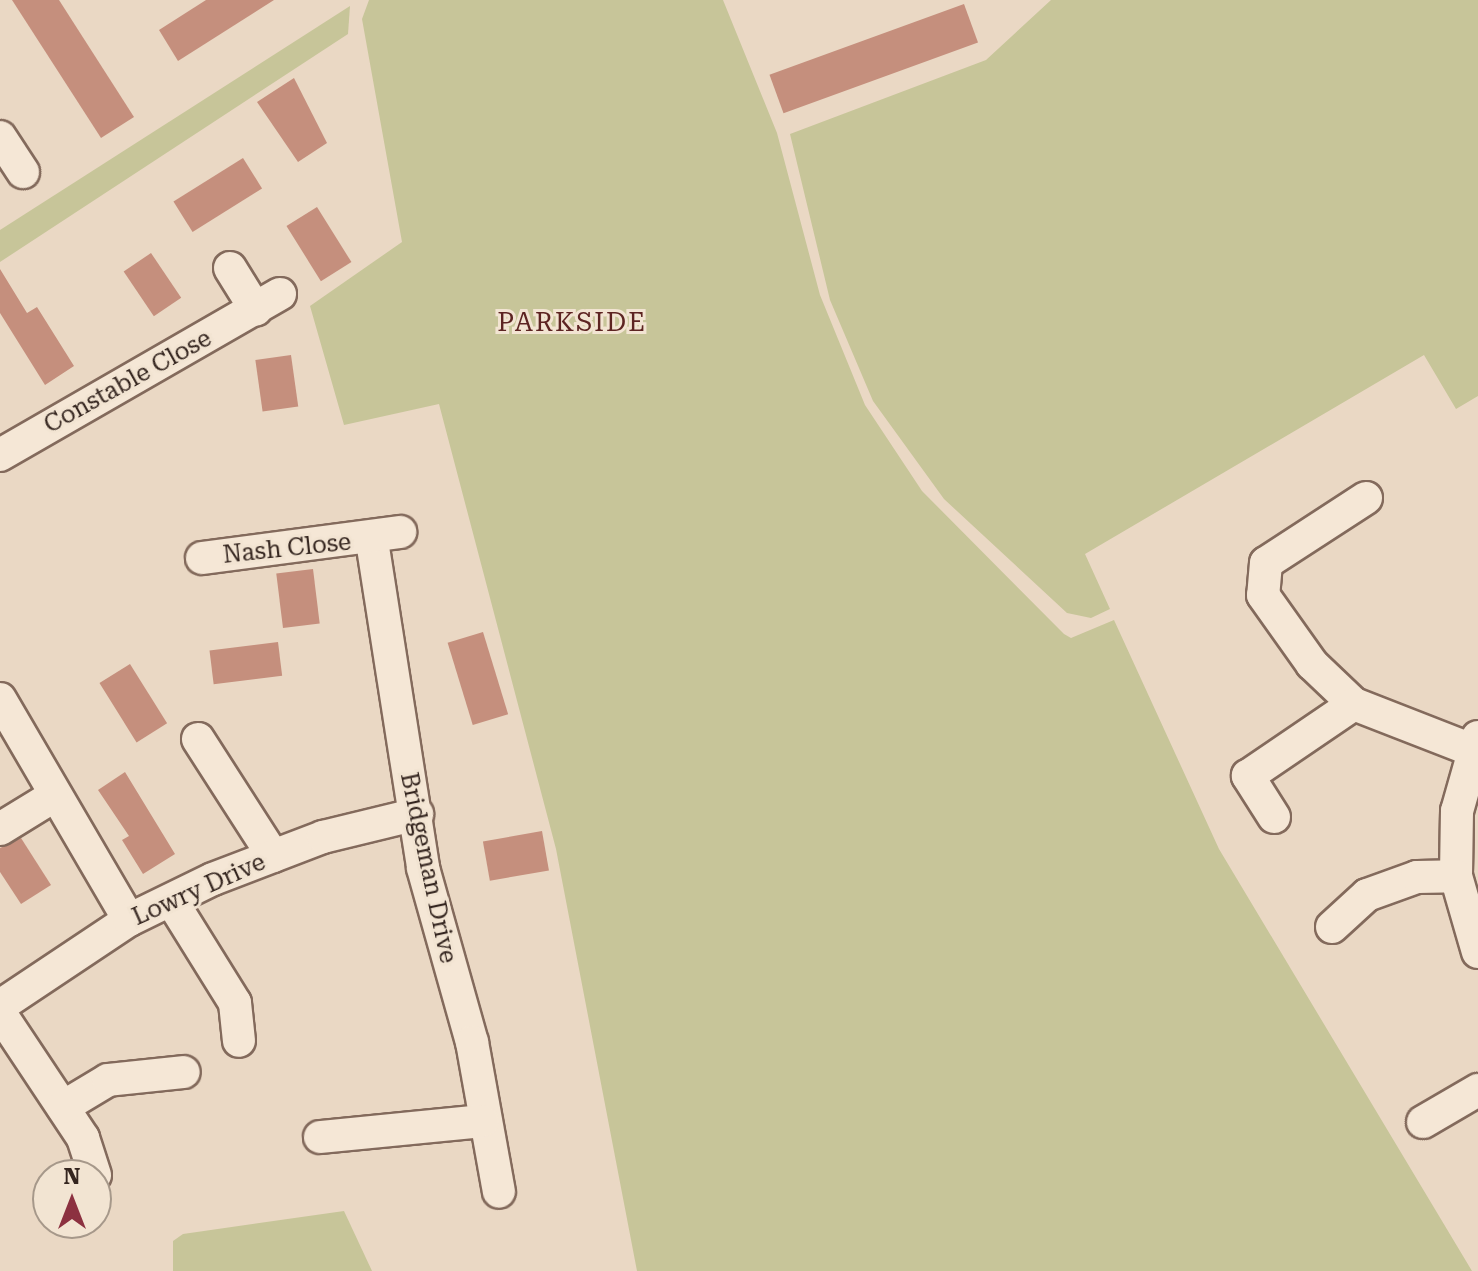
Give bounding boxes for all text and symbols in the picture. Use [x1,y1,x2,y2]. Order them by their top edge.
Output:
district label: PARKSIDE [497,307,647,339]
street label: Constable Close [39,324,217,440]
street label: Nash Close [222,528,352,570]
street label: Bridgeman Drive [394,770,462,966]
street label: Lowry Drive [128,848,270,932]
north arrow [32,1159,112,1239]
text: N [64,1164,80,1189]

